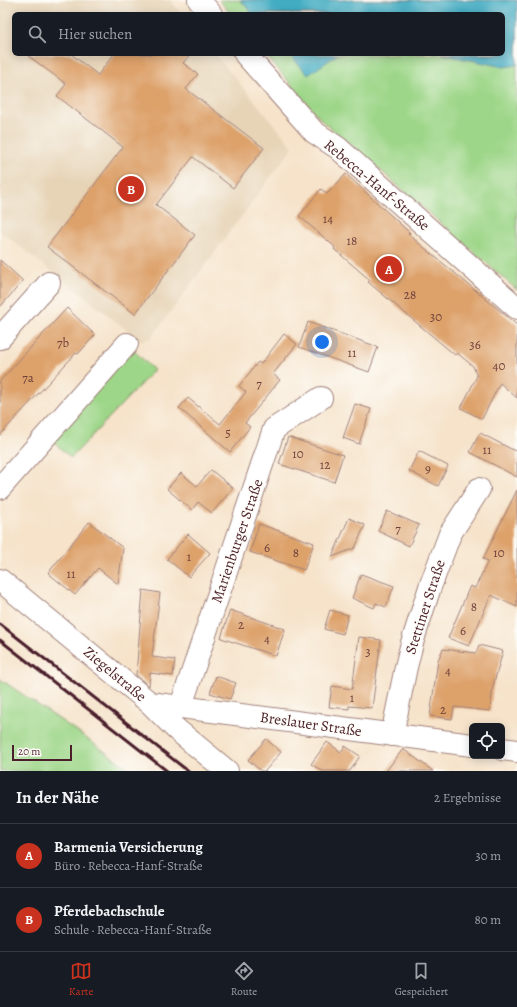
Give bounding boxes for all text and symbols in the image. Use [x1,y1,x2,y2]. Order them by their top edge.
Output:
search box [12,12,505,56]
icon: search [26,23,48,45]
text: Hier suchen [58,24,132,44]
street label: Rebecca-Hanf-Straße [320,135,434,235]
pin: B [118,174,144,204]
house number: 14 [323,210,333,227]
house number: 18 [347,232,357,249]
pin: A [376,254,402,284]
house number: 28 [404,286,416,303]
house number: 30 [430,308,442,325]
your location [312,332,332,352]
house number: 7b [57,334,69,351]
house number: 36 [469,336,481,353]
house number: 11 [348,344,357,361]
house number: 40 [493,357,505,374]
house number: 7a [22,369,34,386]
house number: 7 [256,375,262,392]
house number: 5 [225,424,231,441]
house number: 11 [483,441,492,458]
house number: 10 [292,445,304,462]
house number: 12 [320,456,330,473]
house number: 9 [425,460,431,477]
street label: Marienburger Straße [206,476,268,606]
house number: 7 [395,520,401,537]
house number: 6 [264,539,270,556]
house number: 8 [293,544,299,561]
house number: 10 [493,544,505,561]
house number: 1 [187,548,192,565]
street label: Stettiner Straße [400,557,450,657]
house number: 11 [67,565,76,582]
house number: 8 [471,598,477,615]
house number: 2 [238,616,244,633]
house number: 6 [460,622,466,639]
house number: 4 [264,630,270,647]
street label: Ziegelstraße [79,642,151,706]
house number: 3 [365,643,371,660]
house number: 4 [445,662,451,679]
house number: 1 [350,689,355,706]
house number: 2 [440,701,446,718]
street label: Breslauer Straße [259,707,363,741]
map controls [469,723,505,759]
button: locate [469,723,505,759]
scale bar [12,743,72,762]
text: 20 m [18,744,40,759]
text: In der Nähe [16,786,99,809]
text: 2 Ergebnisse [434,789,501,806]
text: Barmenia Versicherung [54,837,203,857]
text: A [25,847,33,864]
text: 30 m [475,847,501,864]
text: Büro · Rebecca-Hanf-Straße [54,857,203,874]
text: Pferdebachschule [54,901,165,921]
text: B [25,911,33,928]
text: 80 m [474,911,501,928]
text: Schule · Rebecca-Hanf-Straße [54,921,212,938]
tab: Karte [69,960,93,999]
tab: Route [231,960,257,999]
tab: Gespeichert [395,960,448,999]

